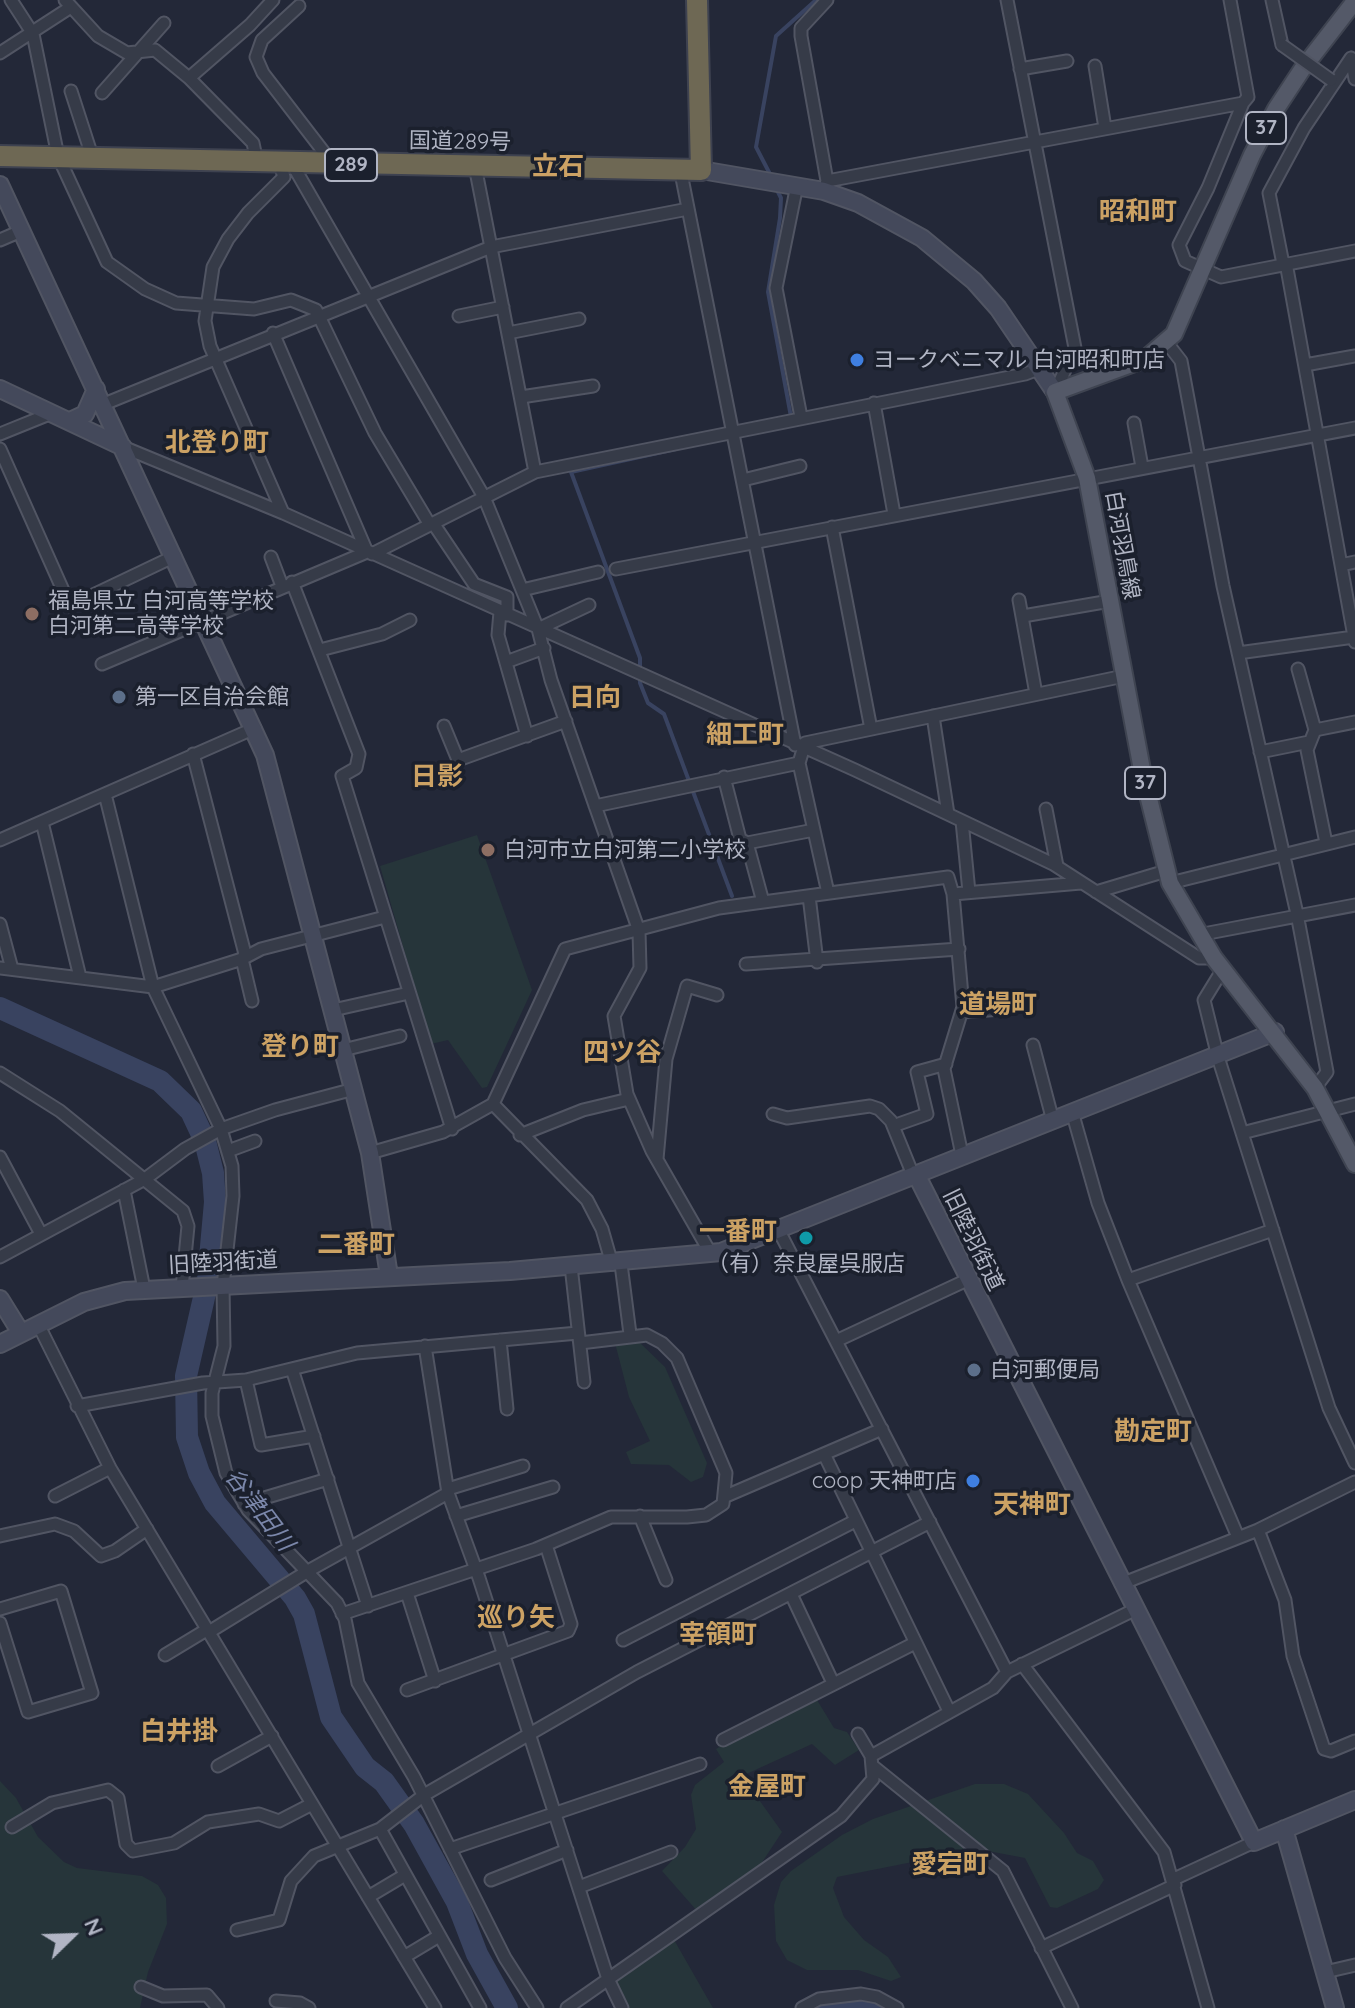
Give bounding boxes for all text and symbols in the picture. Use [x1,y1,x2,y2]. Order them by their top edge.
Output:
road number: 37 [1246,112,1286,144]
street label: 国道289号 [409,128,511,156]
road number: 289 [325,149,377,181]
district label: 立石 [532,151,584,183]
district label: 昭和町 [1099,196,1177,228]
place label: ヨークベニマル 白河昭和町店 [873,347,1165,373]
marker: ヨークベニマル 白河昭和町店 [848,351,866,369]
district label: 北登り町 [165,427,269,459]
street label: 白河羽鳥線 [1099,489,1145,601]
place label: 福島県立 白河高等学校 白河第二高等学校 [48,588,274,640]
marker: 福島県立 白河高等学校 白河第二高等学校 [23,605,41,623]
district label: 日向 [569,682,621,714]
place label: 第一区自治会館 [135,684,289,710]
marker: 第一区自治会館 [110,688,128,706]
district label: 細工町 [706,719,784,751]
district label: 日影 [411,761,463,793]
road number: 37 [1125,767,1165,799]
place label: 白河市立白河第二小学校 [504,837,746,863]
marker: 白河市立白河第二小学校 [479,841,497,859]
district label: 道場町 [959,989,1037,1021]
district label: 登り町 [261,1031,339,1063]
district label: 四ツ谷 [583,1037,661,1069]
street label: 旧陸羽街道 [937,1185,1009,1295]
district label: 一番町 [699,1216,777,1248]
district label: 二番町 [317,1229,395,1261]
marker: （有）奈良屋呉服店 [797,1229,815,1247]
street label: 旧陸羽街道 [167,1247,279,1279]
place label: （有）奈良屋呉服店 [707,1251,905,1277]
place label: 白河郵便局 [990,1357,1100,1383]
marker: 白河郵便局 [965,1361,983,1379]
district label: 勘定町 [1114,1416,1192,1448]
water label: 谷津田川 [219,1463,299,1557]
place label: coop 天神町店 [812,1468,957,1494]
marker: coop 天神町店 [964,1472,982,1490]
district label: 天神町 [993,1489,1071,1521]
district label: 巡り矢 [477,1602,555,1634]
district label: 宰領町 [679,1619,757,1651]
district label: 白井掛 [140,1716,218,1748]
district label: 金屋町 [728,1771,806,1803]
district label: 愛宕町 [911,1849,989,1881]
north arrow [32,1896,112,1976]
text: N [78,1914,110,1940]

